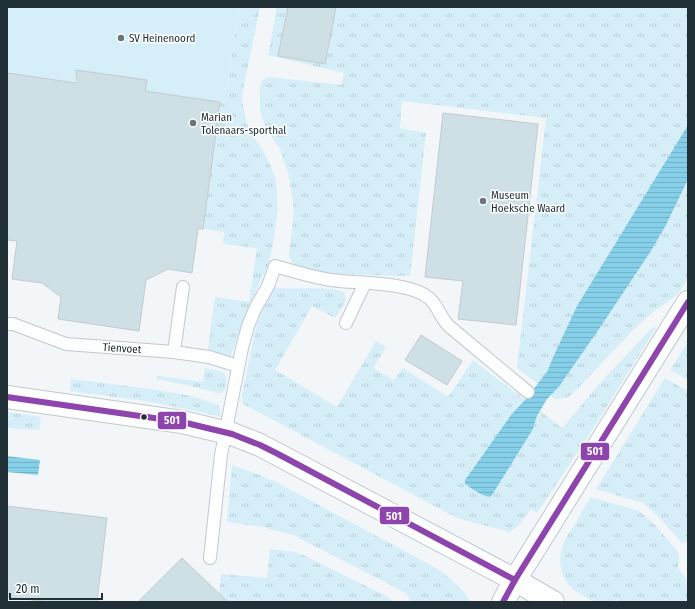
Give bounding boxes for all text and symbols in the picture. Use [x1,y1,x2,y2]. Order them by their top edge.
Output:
place label: SV Heinenoord [129,32,195,45]
marker: SV Heinenoord [116,33,126,43]
place label: Marian Tolenaars-sporthal [201,111,286,137]
marker: Marian Tolenaars-sporthal [188,118,198,128]
place label: Museum Hoeksche Waard [491,189,565,215]
marker: Museum Hoeksche Waard [478,196,488,206]
street label: Tienvoet [102,341,142,356]
line badge: 501 [157,411,187,430]
unlabelled marker [139,412,149,422]
text: 501 [164,414,180,427]
line badge: 501 [580,442,610,461]
text: 501 [587,445,603,458]
line badge: 501 [379,506,410,525]
text: 501 [386,510,402,523]
scale bar [10,575,102,601]
text: 20 m [16,582,40,596]

